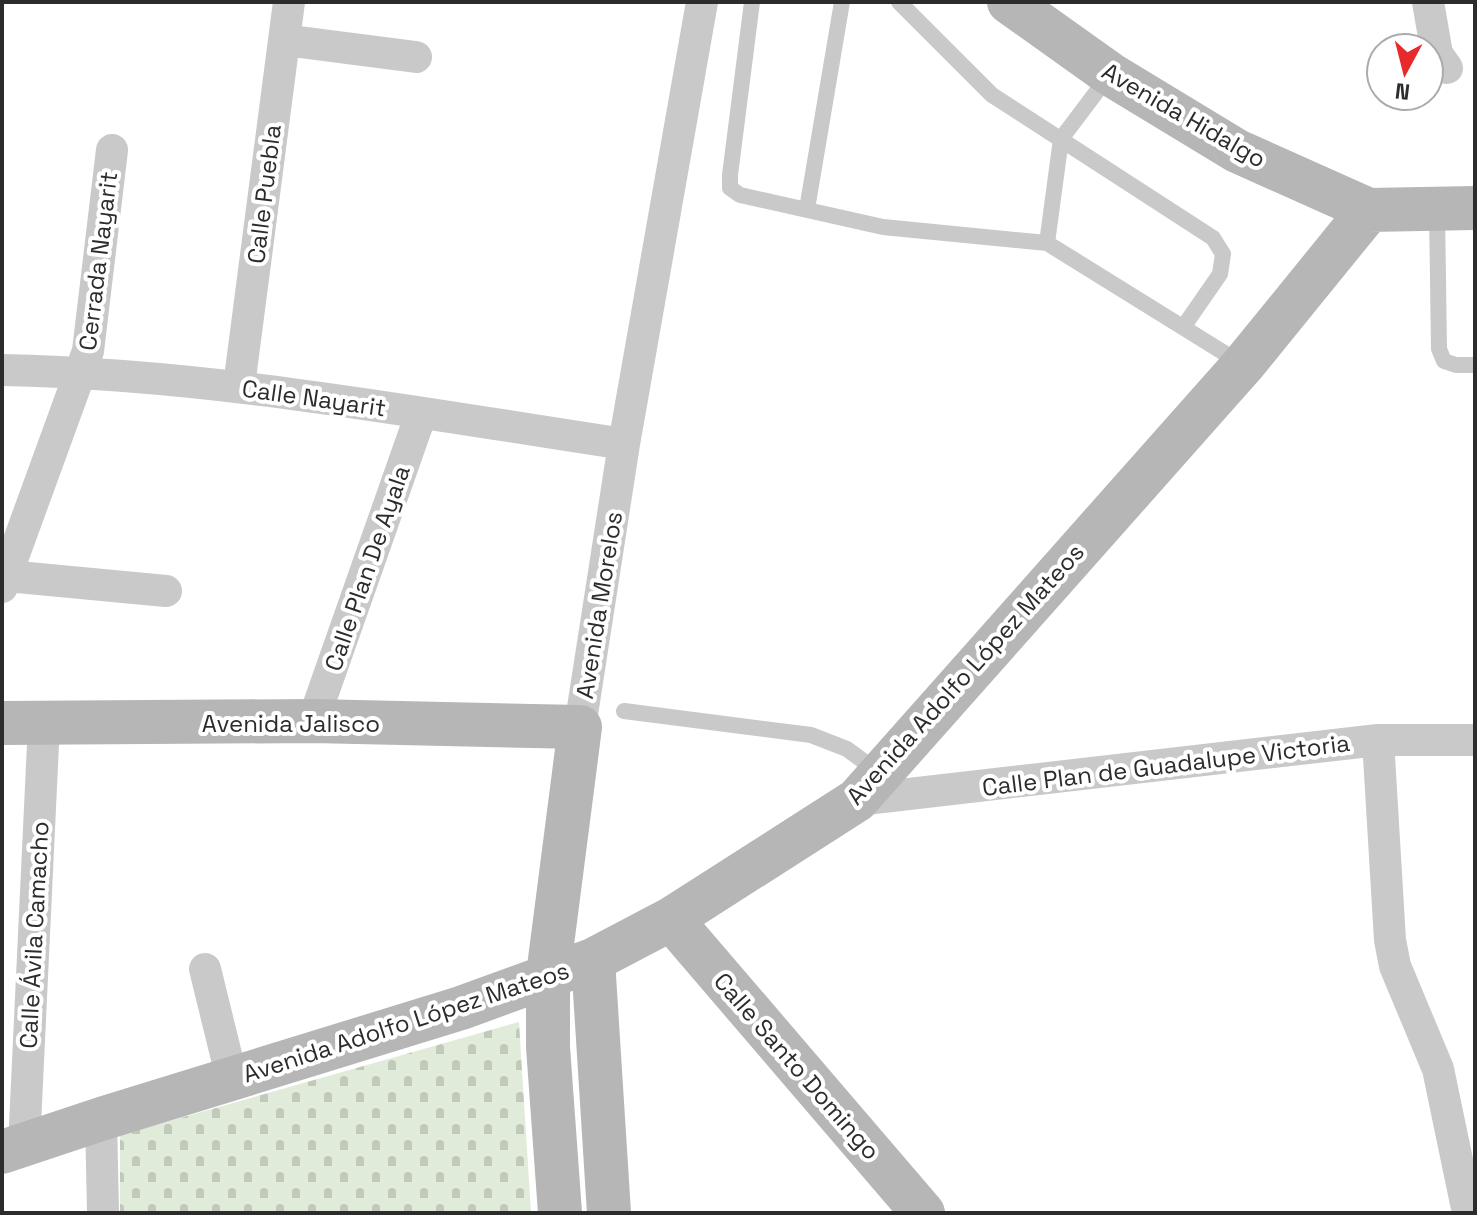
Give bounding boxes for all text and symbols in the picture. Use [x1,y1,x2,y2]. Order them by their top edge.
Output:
north arrow [1365,32,1445,112]
street label: Avenida Hidalgo [1096,55,1272,175]
text: N [1394,77,1412,107]
street label: Calle Puebla [240,123,288,265]
street label: Cerrada Nayarit [72,170,124,352]
street label: Calle Nayarit [240,373,388,423]
street label: Calle Plan De Ayala [317,461,417,675]
street label: Avenida Morelos [569,509,629,701]
street label: Avenida Adolfo López Mateos [839,537,1091,811]
street label: Avenida Jalisco [202,708,380,739]
street label: Calle Plan de Guadalupe Victoria [980,727,1352,803]
street label: Calle Ávila Camacho [13,821,55,1049]
street label: Avenida Adolfo López Mateos [239,955,573,1089]
street label: Calle Santo Domingo [707,966,887,1166]

